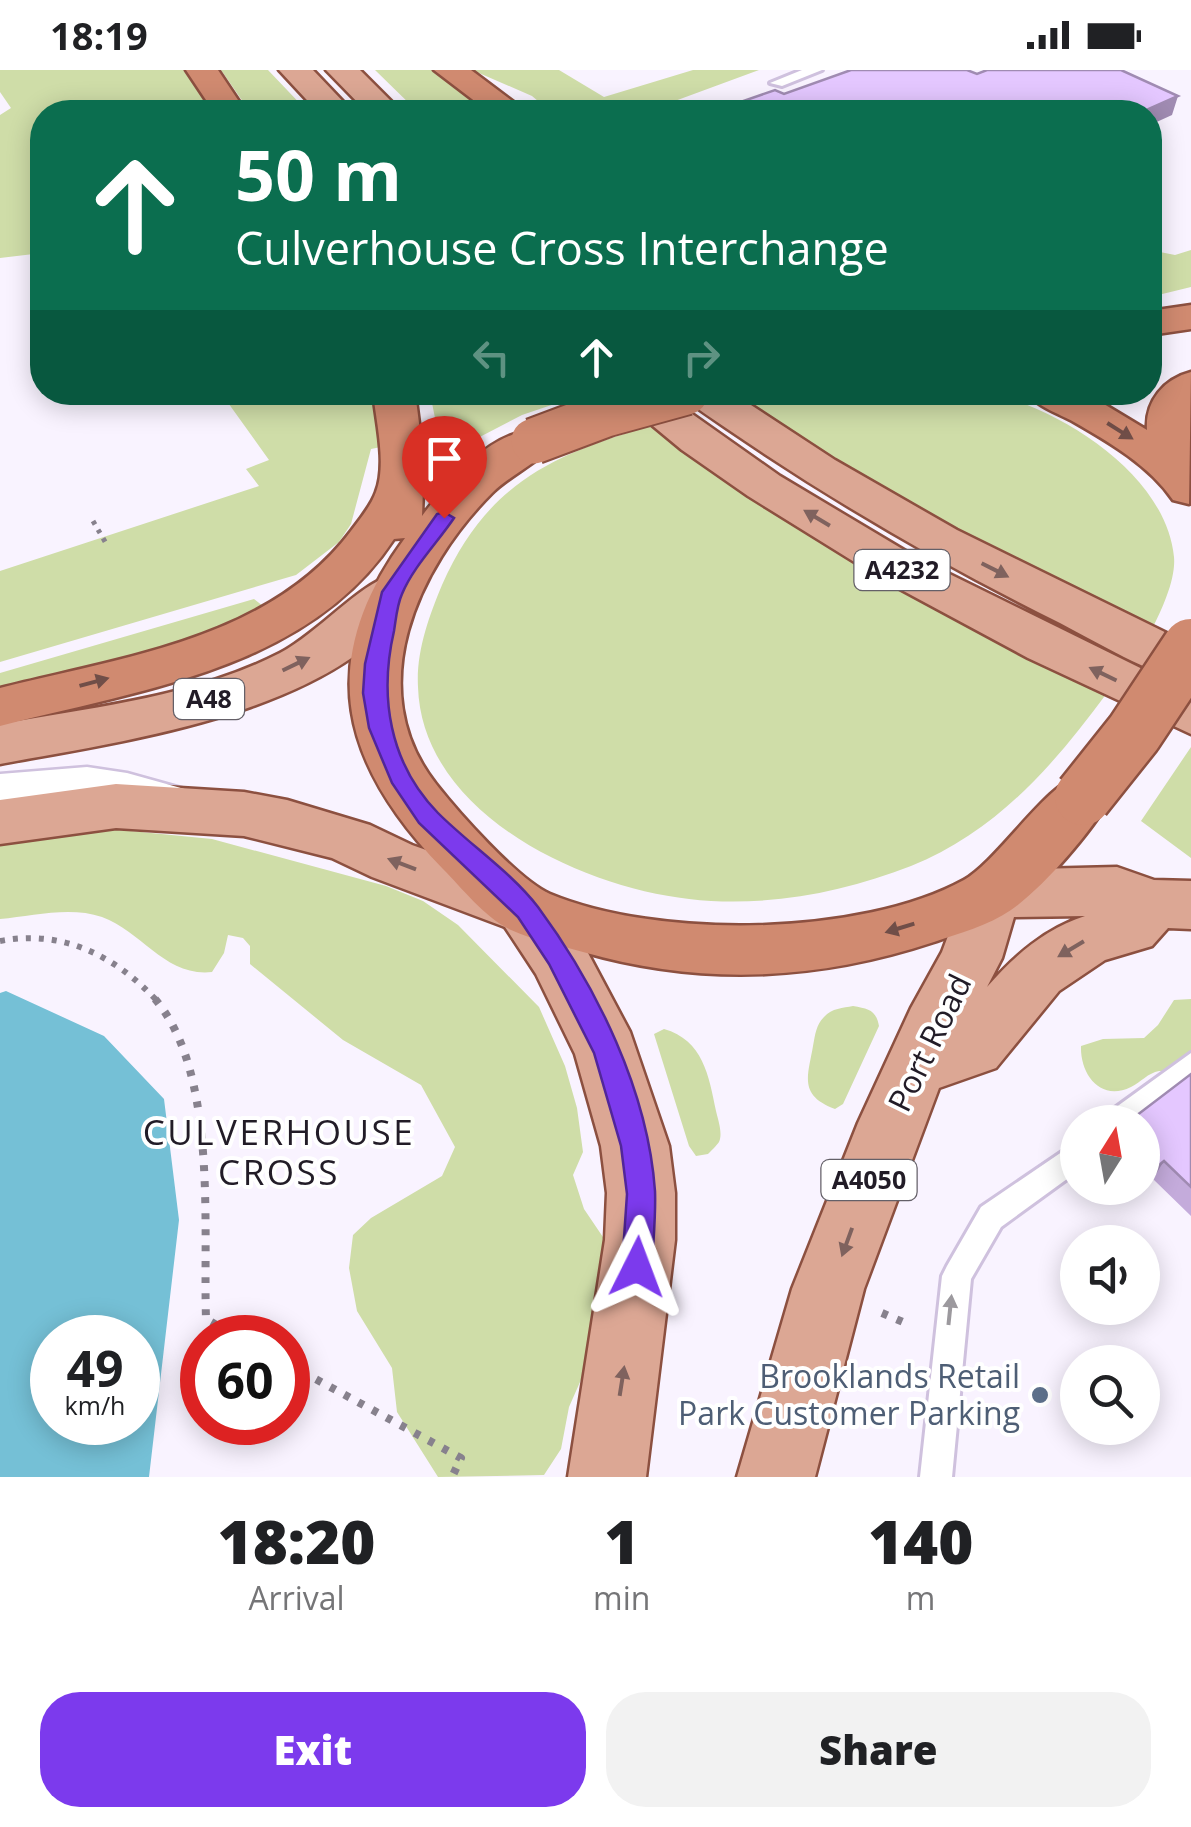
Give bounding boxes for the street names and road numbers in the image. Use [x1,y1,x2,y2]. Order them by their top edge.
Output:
road number: A4232 [854,550,950,590]
road number: A48 [174,679,244,719]
street label: Port Road [877,967,980,1118]
road number: A4050 [822,1160,916,1200]

